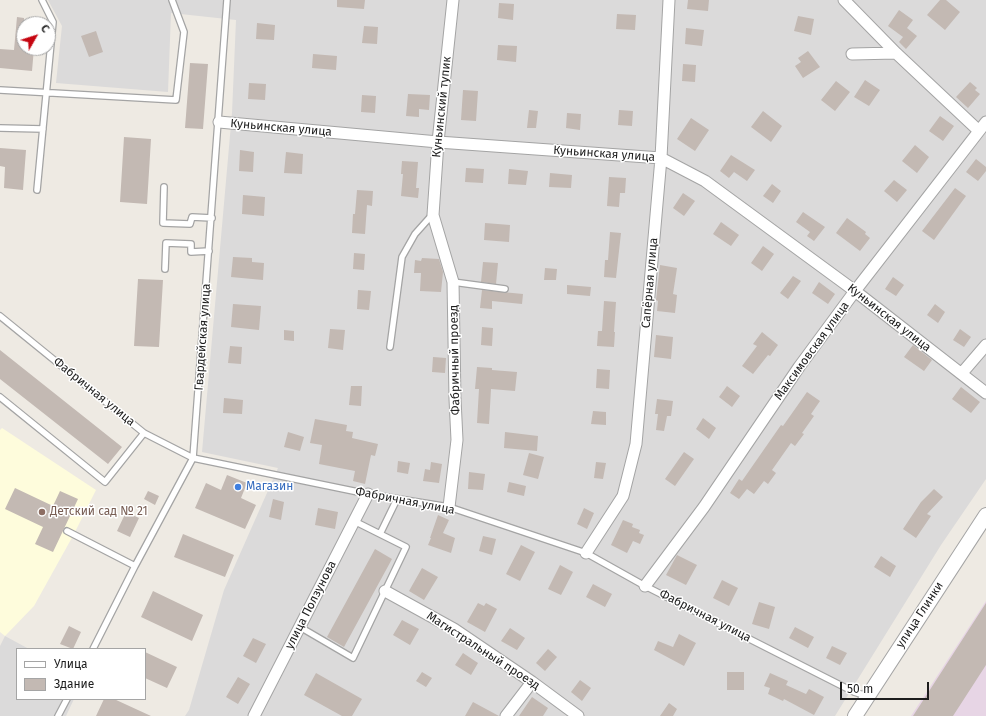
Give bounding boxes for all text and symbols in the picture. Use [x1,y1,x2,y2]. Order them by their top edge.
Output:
north arrow [16,16,56,56]
text: С [38,22,52,35]
street label: Куньинский тупик [430,56,454,158]
street label: Куньинская улица [230,116,332,140]
street label: Куньинская улица [553,143,655,165]
street label: Сапёрная улица [639,237,661,329]
street label: Куньинская улица [844,281,934,355]
street label: Гвардейская улица [192,283,214,391]
street label: Максимовская улица [771,299,853,403]
street label: Фабричный проезд [447,305,463,415]
street label: Фабричная улица [50,355,138,429]
place label: Магазин [246,480,293,494]
marker: Магазин [233,482,243,492]
street label: Фабричная улица [354,484,456,518]
place label: Детский сад № 21 [50,505,148,519]
marker: Детский сад № 21 [37,507,47,517]
street label: улица Ползунова [282,558,340,652]
street label: улица Глинки [893,579,947,651]
street label: Фабричная улица [657,587,753,645]
street label: Магистральный проезд [424,609,542,693]
legend [16,648,146,700]
text: Улица [54,657,88,671]
scale bar [842,674,931,700]
text: Здание [54,677,94,691]
text: 50 m [847,682,873,696]

